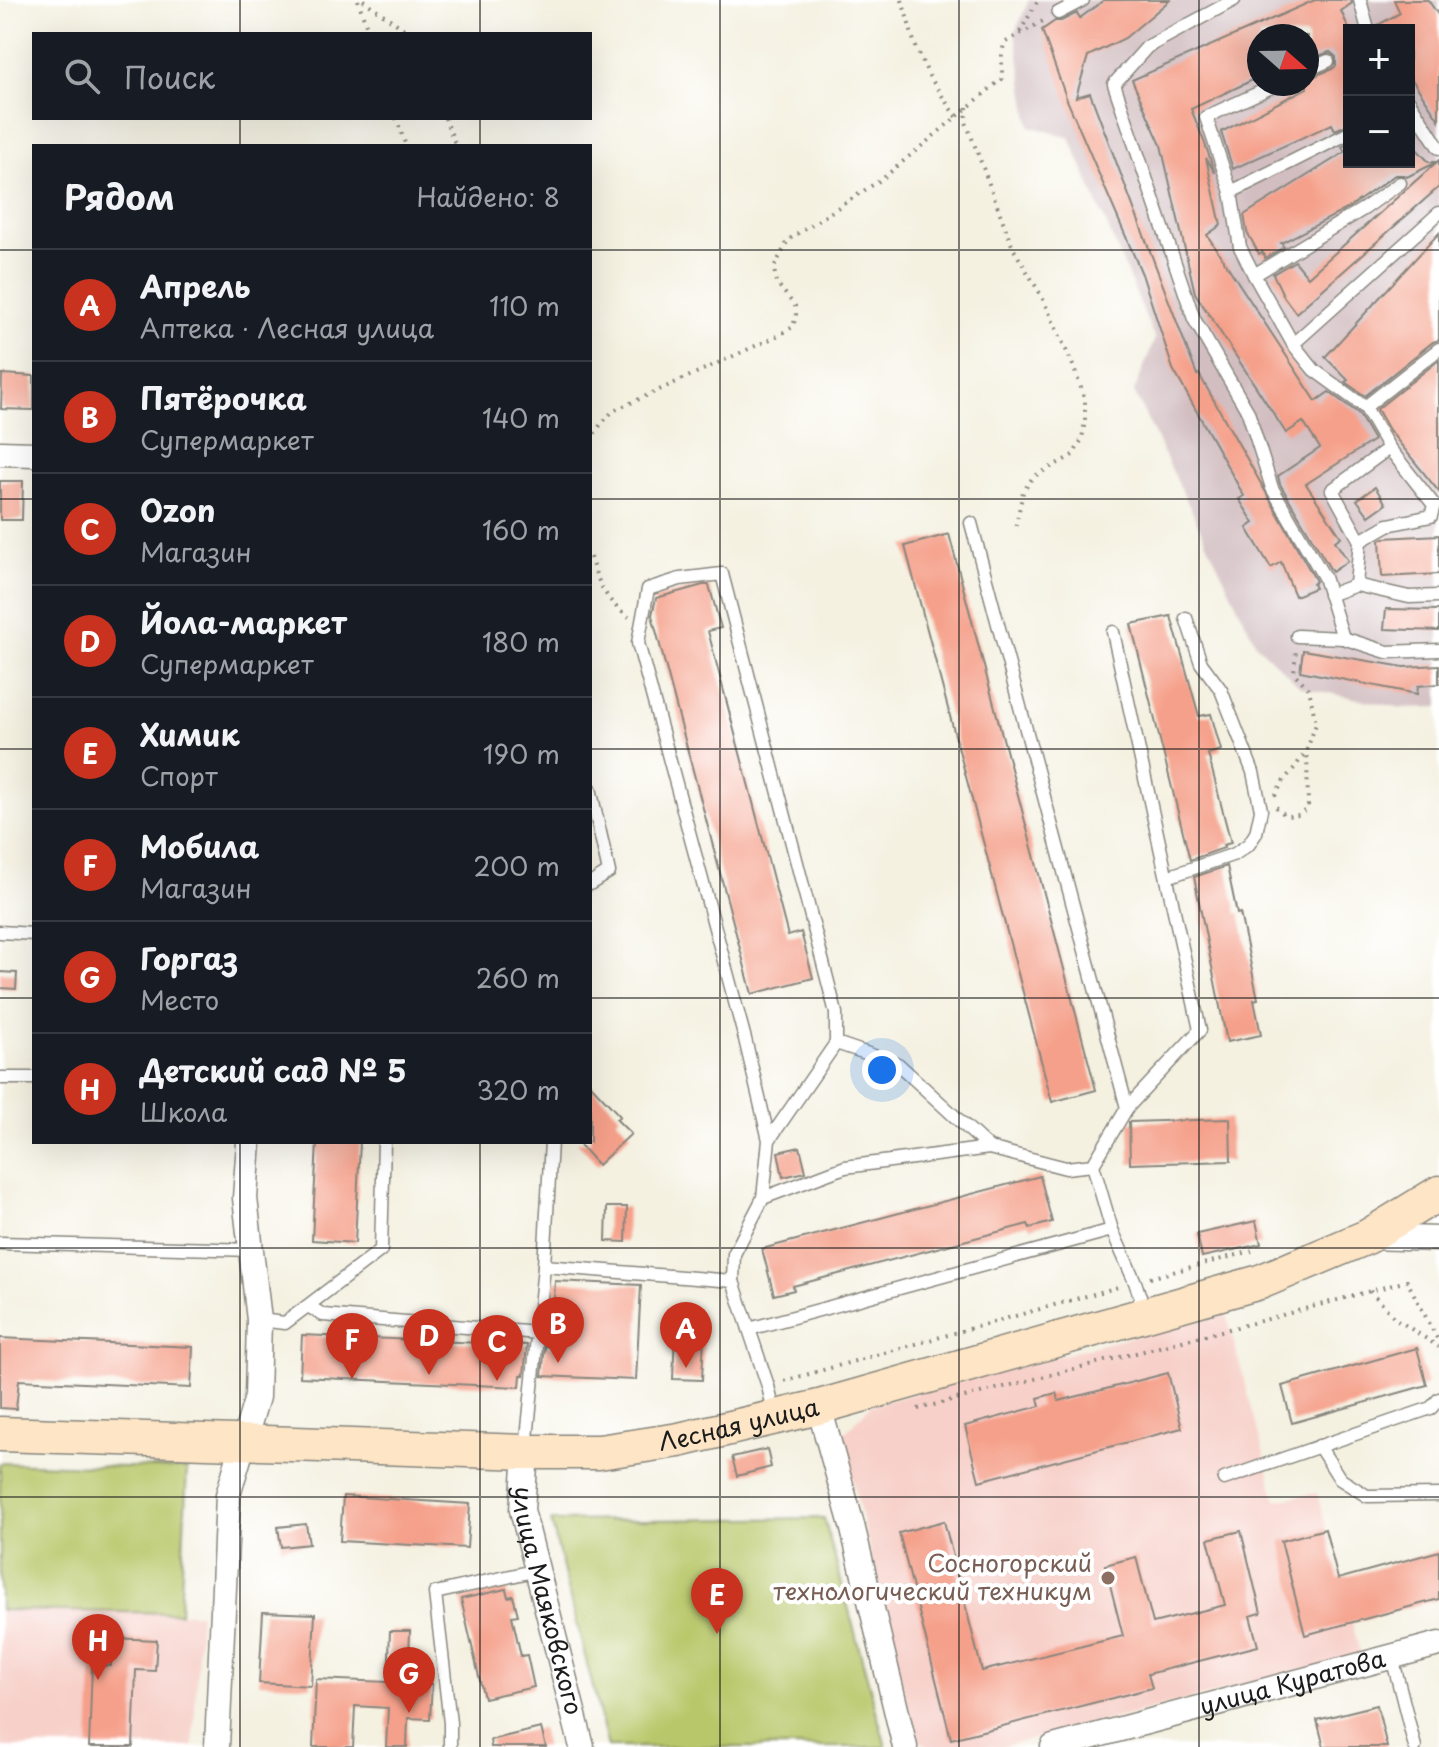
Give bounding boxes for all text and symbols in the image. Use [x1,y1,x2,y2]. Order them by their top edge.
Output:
north arrow [1247,24,1319,96]
map controls [1343,24,1415,168]
button: + [1343,24,1415,96]
search box [32,32,592,120]
icon: search [60,54,104,98]
text: Поиск [124,54,215,99]
button: − [1343,96,1415,168]
text: Рядом [64,170,175,222]
text: Найдено: 8 [416,177,560,216]
text: Апрель [140,263,251,308]
text: A [80,286,100,325]
text: 110 m [489,286,560,325]
text: Аптека · Лесная улица [140,308,434,347]
text: Пятёрочка [140,375,307,420]
text: B [81,398,99,437]
text: 140 m [482,398,560,437]
text: Супермаркет [140,420,314,459]
text: Ozon [140,487,215,532]
text: C [80,510,100,549]
text: 160 m [482,510,560,549]
text: Магазин [140,532,251,571]
text: Йола-маркет [140,599,347,644]
text: D [80,622,100,661]
text: 180 m [482,622,560,661]
text: Супермаркет [140,644,314,683]
text: Химик [140,711,239,756]
text: E [82,734,98,773]
text: 190 m [483,734,560,773]
text: Спорт [140,756,218,795]
text: Мобила [140,823,259,868]
text: F [82,846,98,885]
text: 200 m [473,846,560,885]
text: Магазин [140,868,251,907]
text: Горгаз [140,935,238,980]
text: G [79,958,101,997]
text: 260 m [476,958,560,997]
text: Место [140,980,219,1019]
text: Детский сад № 5 [140,1047,407,1092]
your location [862,1050,902,1090]
text: H [80,1070,100,1109]
text: 320 m [476,1070,560,1109]
text: Школа [140,1092,227,1131]
pin: B [532,1297,584,1363]
pin: A [660,1302,712,1368]
pin: D [403,1309,455,1375]
pin: F [326,1313,378,1379]
pin: C [471,1315,523,1381]
street label: Лесная улица [656,1388,822,1459]
street label: улица Маяковского [506,1486,593,1718]
place label: Сосногорский технологический техникум [773,1544,1092,1608]
pin: E [691,1568,743,1634]
marker: Сосногорский технологический техникум [1099,1569,1117,1587]
pin: H [72,1614,124,1680]
street label: улица Куратова [1195,1639,1389,1723]
pin: G [383,1647,435,1713]

